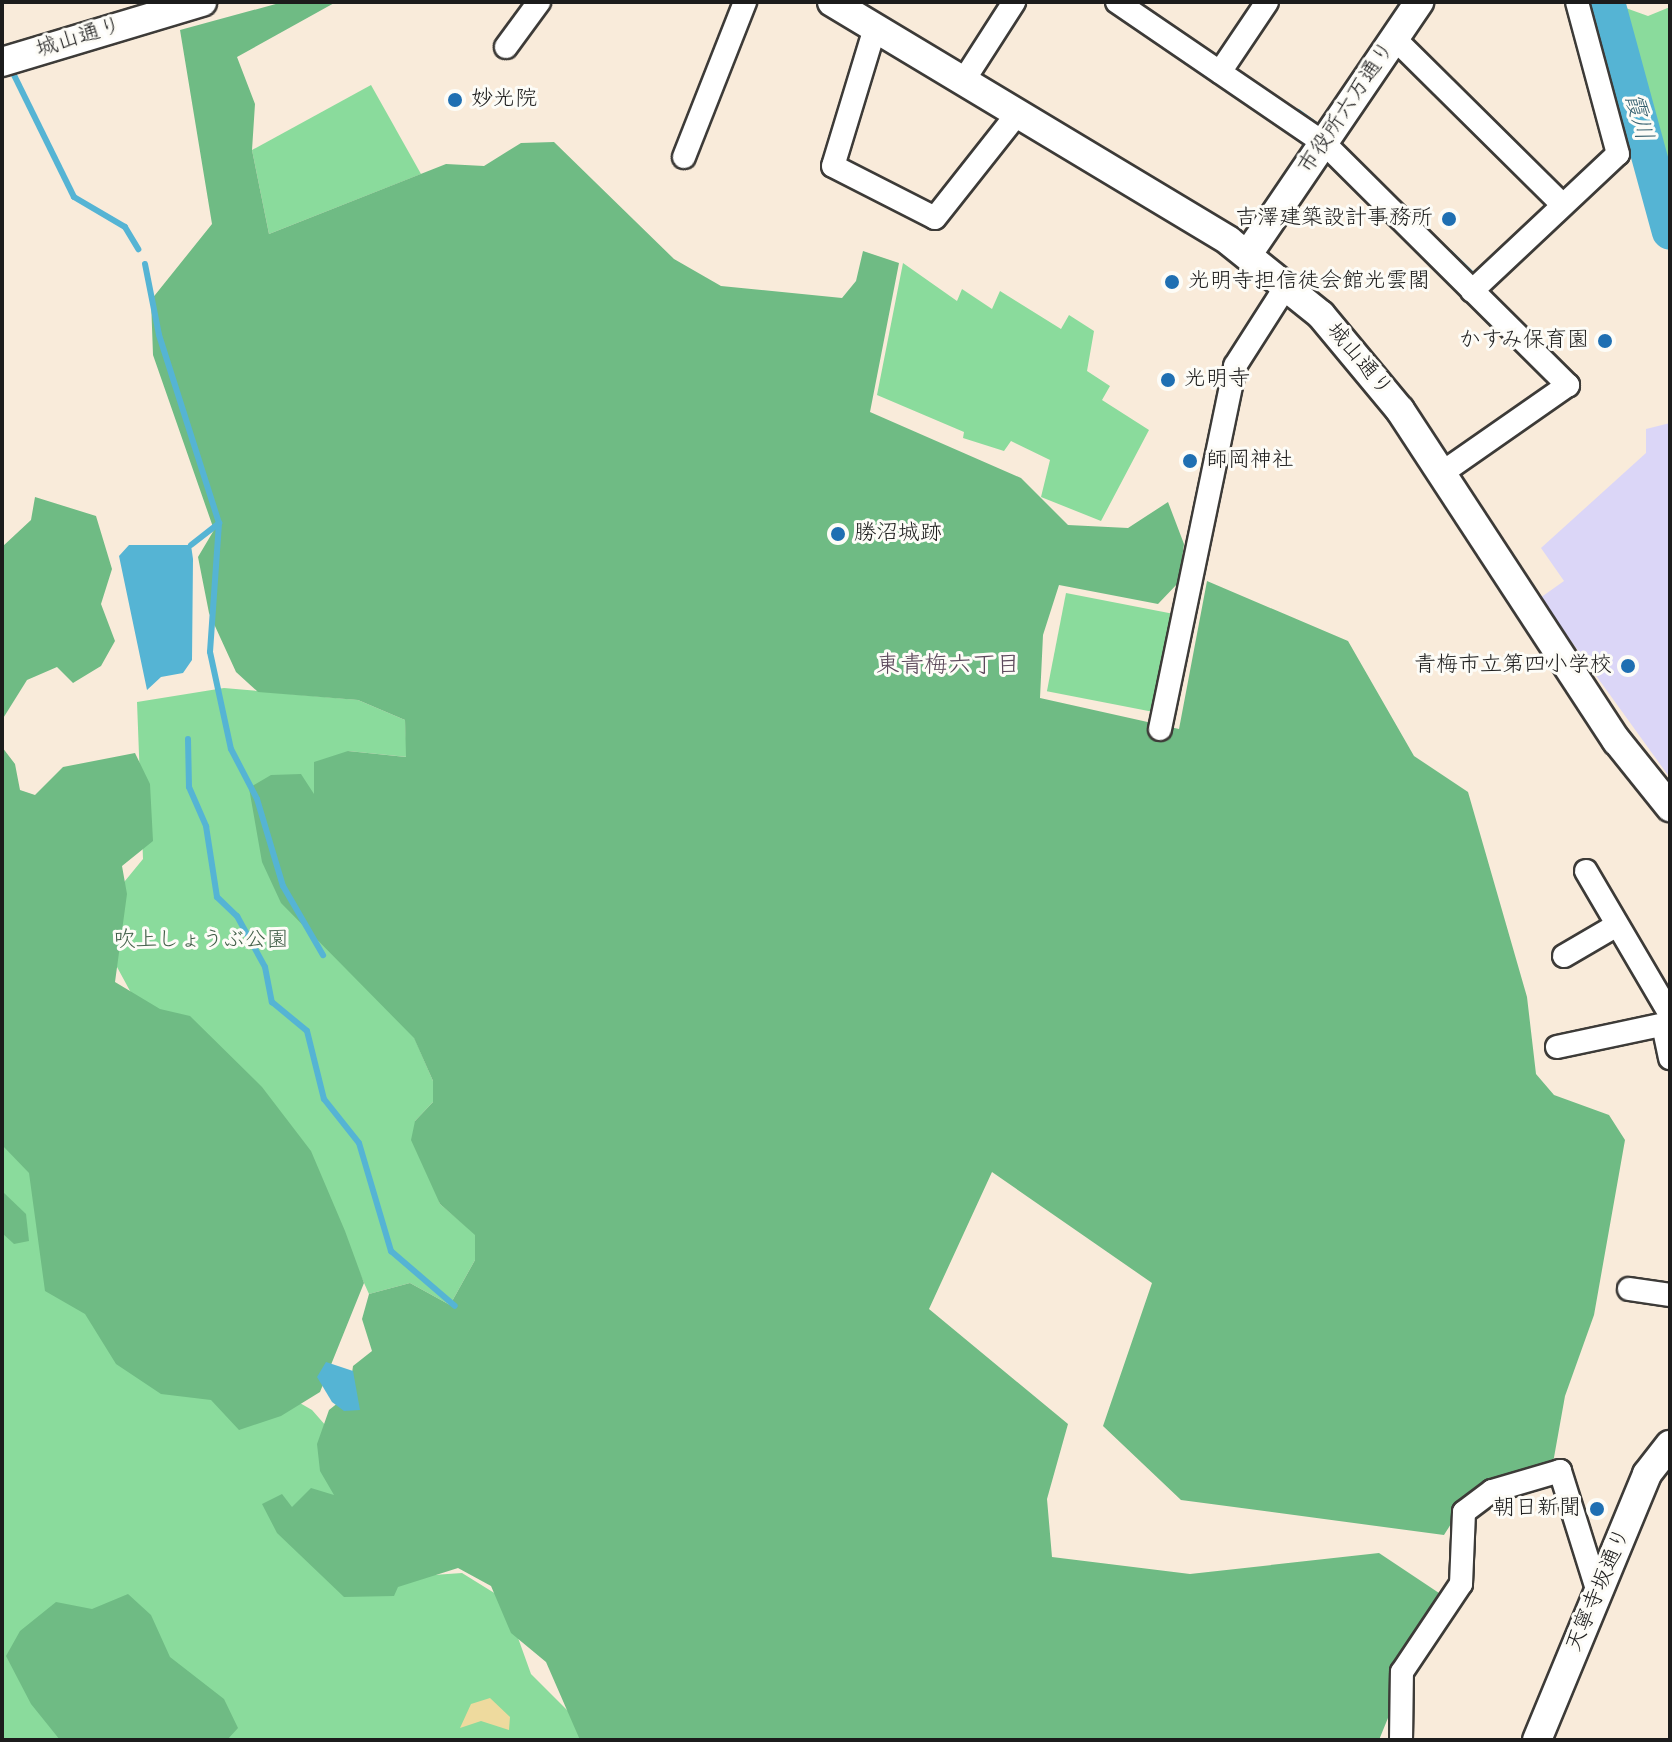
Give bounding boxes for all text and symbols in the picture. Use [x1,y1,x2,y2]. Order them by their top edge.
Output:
street label: 城山通り [33,13,125,63]
street label: 市役所六万通り [1293,37,1401,179]
place label: 妙光院 [471,87,537,113]
water label: 霞川 [1618,90,1658,144]
marker: 妙光院 [446,91,464,109]
place label: 吉澤建築設計事務所 [1235,206,1433,232]
marker: 吉澤建築設計事務所 [1440,210,1458,228]
place label: 光明寺担信徒会館光雲閣 [1188,269,1430,295]
marker: 光明寺担信徒会館光雲閣 [1163,273,1181,291]
street label: 城山通り [1321,318,1397,402]
place label: かすみ保育園 [1457,328,1589,354]
marker: かすみ保育園 [1596,332,1614,350]
place label: 光明寺 [1184,367,1250,393]
marker: 光明寺 [1159,371,1177,389]
place label: 師岡神社 [1206,448,1294,474]
marker: 師岡神社 [1181,452,1199,470]
place label: 勝沼城跡 [854,521,942,547]
marker: 勝沼城跡 [829,525,847,543]
district label: 東青梅六丁目 [876,652,1020,680]
place label: 青梅市立第四小学校 [1414,653,1612,679]
marker: 青梅市立第四小学校 [1619,657,1637,675]
park label: 吹上しょうぶ公園 [113,928,289,954]
place label: 朝日新聞 [1493,1496,1581,1522]
marker: 朝日新聞 [1588,1500,1606,1518]
street label: 天寧寺坂通り [1561,1524,1637,1656]

